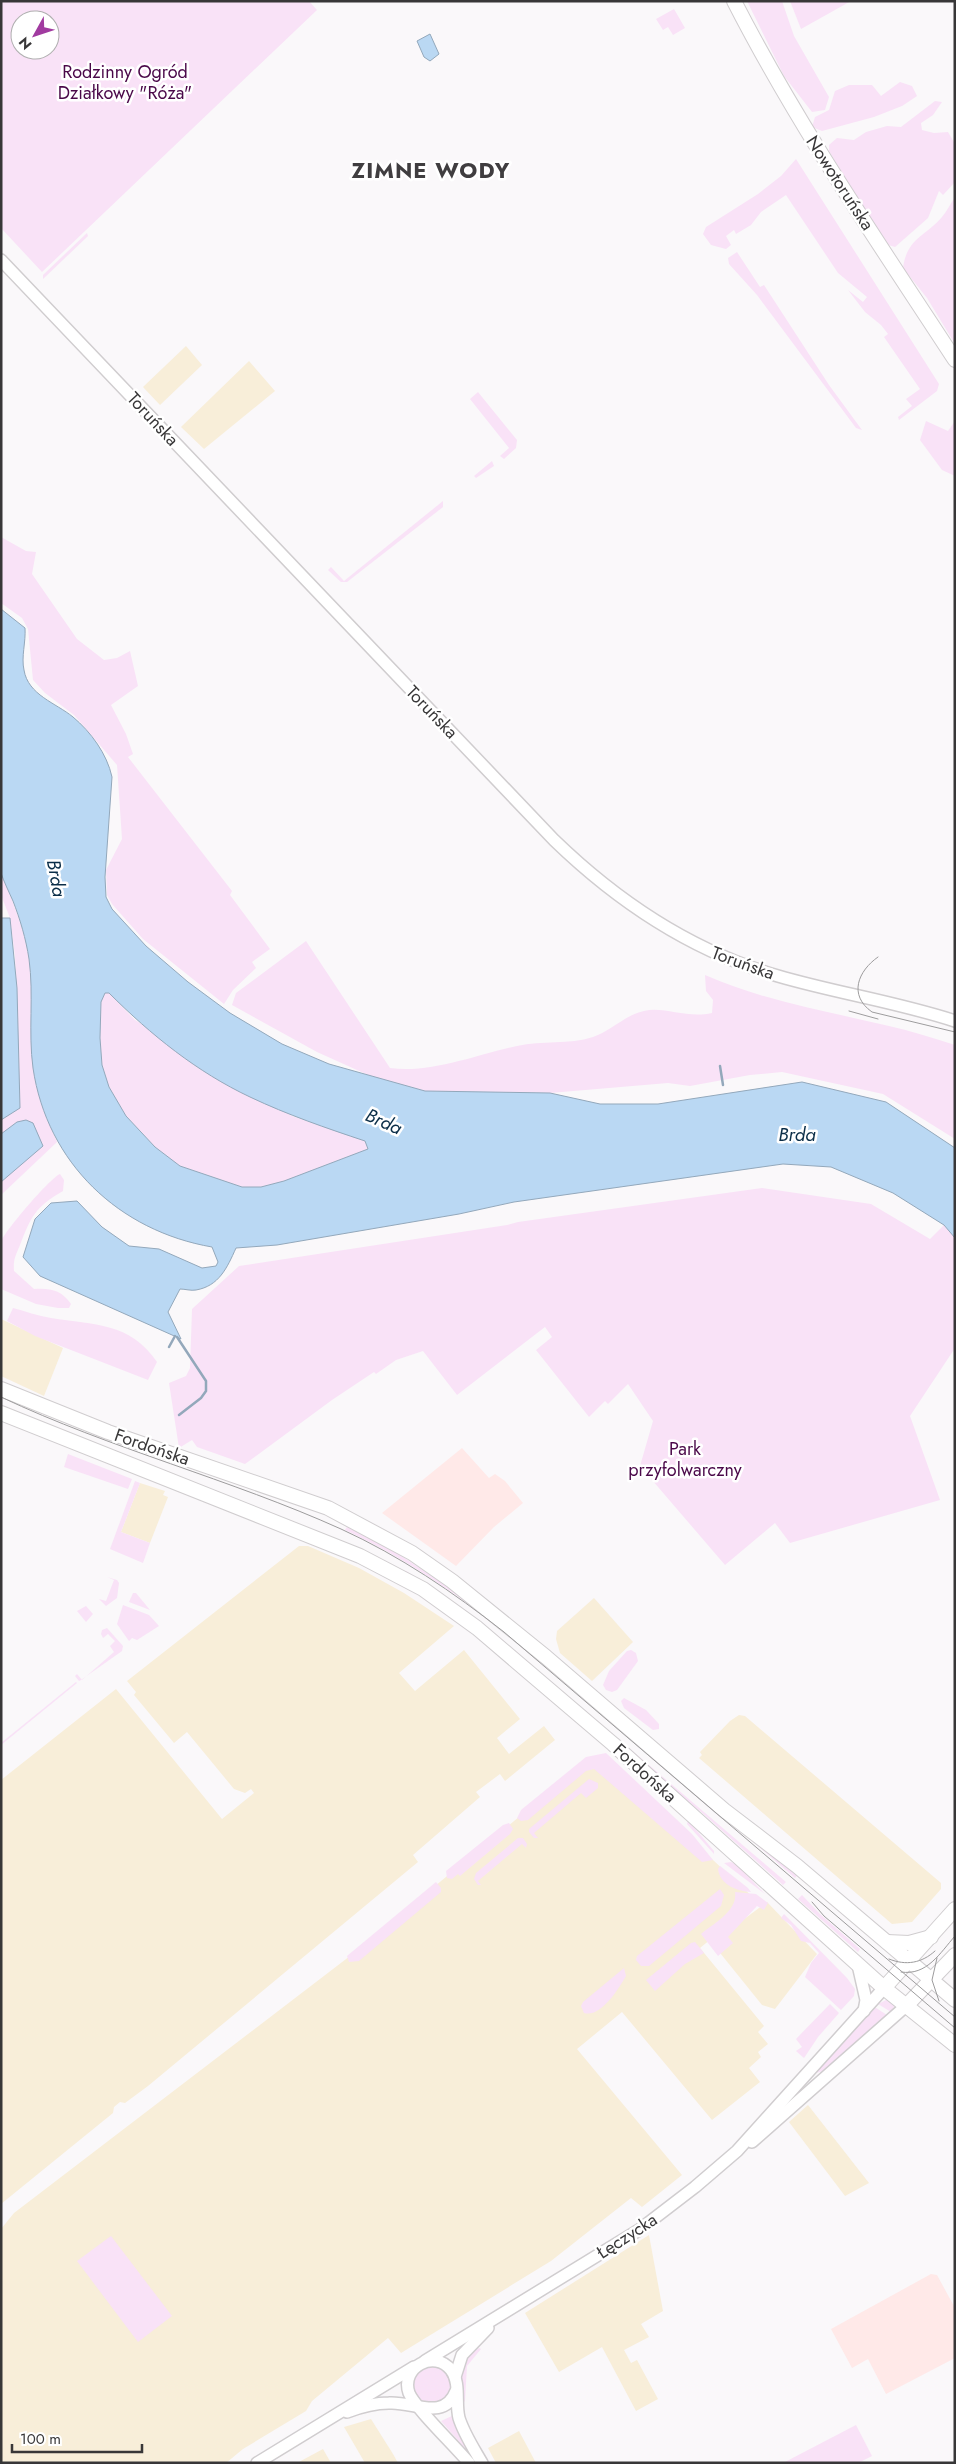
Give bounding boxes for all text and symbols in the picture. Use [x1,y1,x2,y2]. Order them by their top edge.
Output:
north arrow [10,10,60,60]
text: N [14,33,36,54]
park label: Rodzinny Ogród Działkowy "Róża" [58,59,192,106]
street label: Nowotoruńska [800,130,880,236]
district label: ZIMNE WODY [352,154,510,186]
street label: Toruńska [121,386,185,452]
street label: Toruńska [400,679,464,745]
water label: Brda [40,857,73,899]
street label: Toruńska [708,940,778,986]
water label: Brda [361,1101,407,1142]
water label: Brda [778,1121,816,1148]
street label: Fordońska [111,1422,193,1472]
park label: Park przyfolwarczny [628,1436,742,1483]
street label: Fordońska [607,1737,683,1809]
street label: Łęczycka [591,2207,662,2266]
scale bar [12,2422,142,2454]
text: 100 m [20,2428,61,2450]

